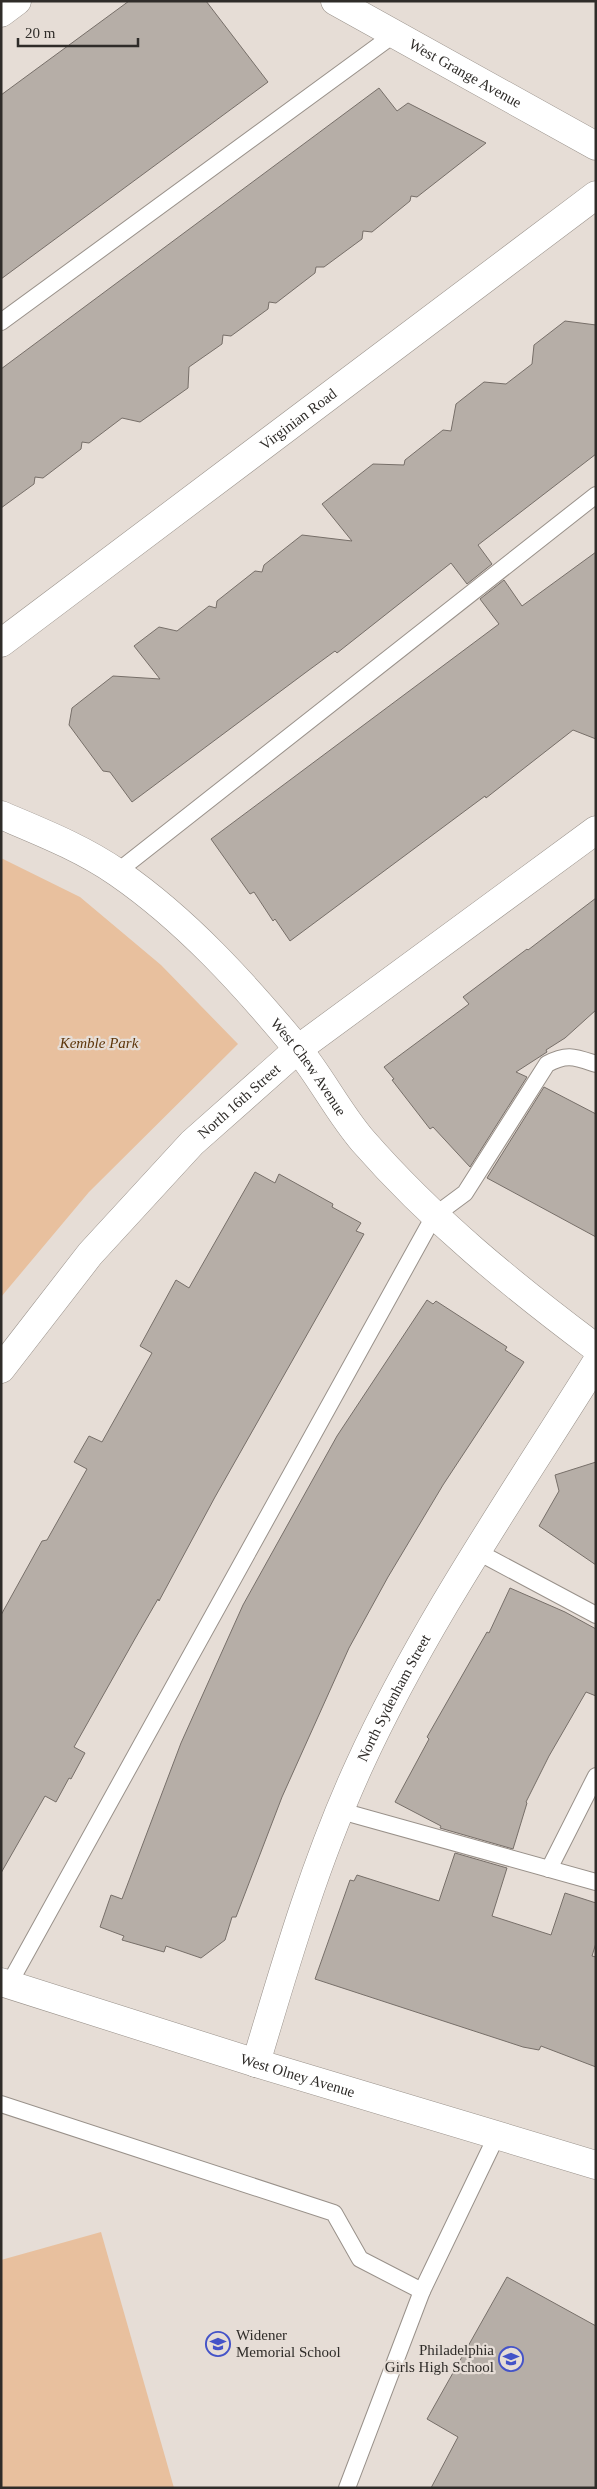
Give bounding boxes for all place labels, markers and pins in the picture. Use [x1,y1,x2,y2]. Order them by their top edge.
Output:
place label: Widener Memorial School [236,2327,341,2360]
school or university icon: Widener Memorial School [205,2331,231,2357]
place label: Philadelphia Girls High School [385,2342,494,2375]
school or university icon: Philadelphia Girls High School [498,2346,524,2372]

